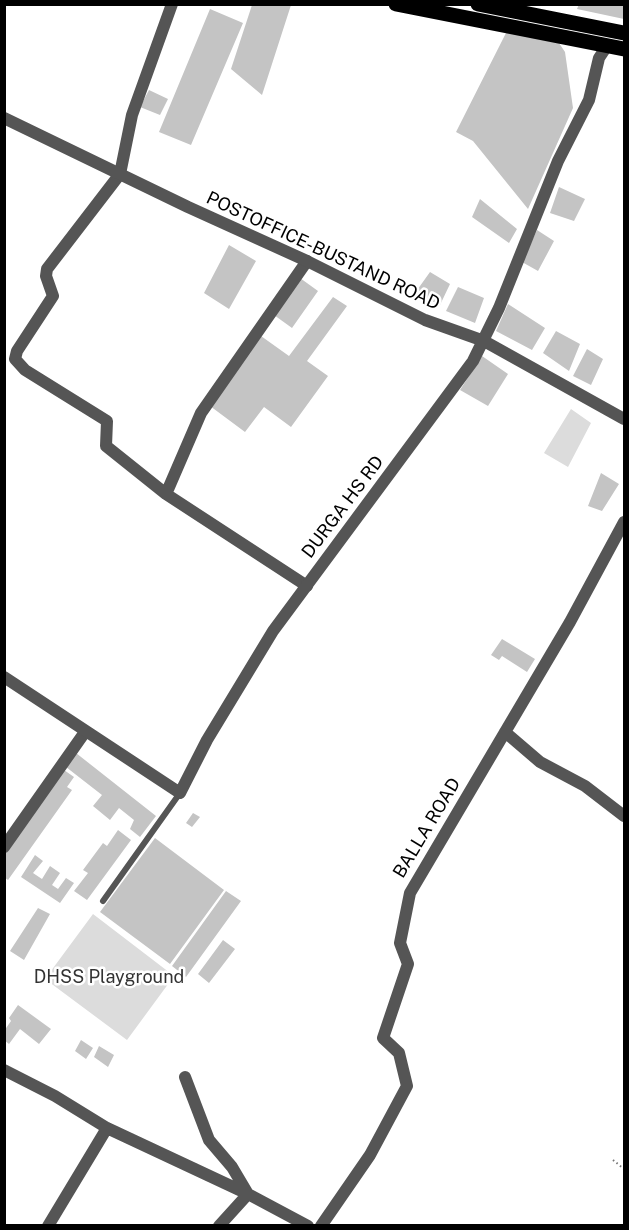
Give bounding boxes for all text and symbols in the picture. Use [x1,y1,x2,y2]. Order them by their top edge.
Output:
street label: POSTOFFICE-BUSTAND ROAD [203,187,443,315]
street label: DURGA HS RD [298,452,388,562]
street label: BALLA ROAD [389,774,465,882]
park label: DHSS Playground [34,966,184,988]

